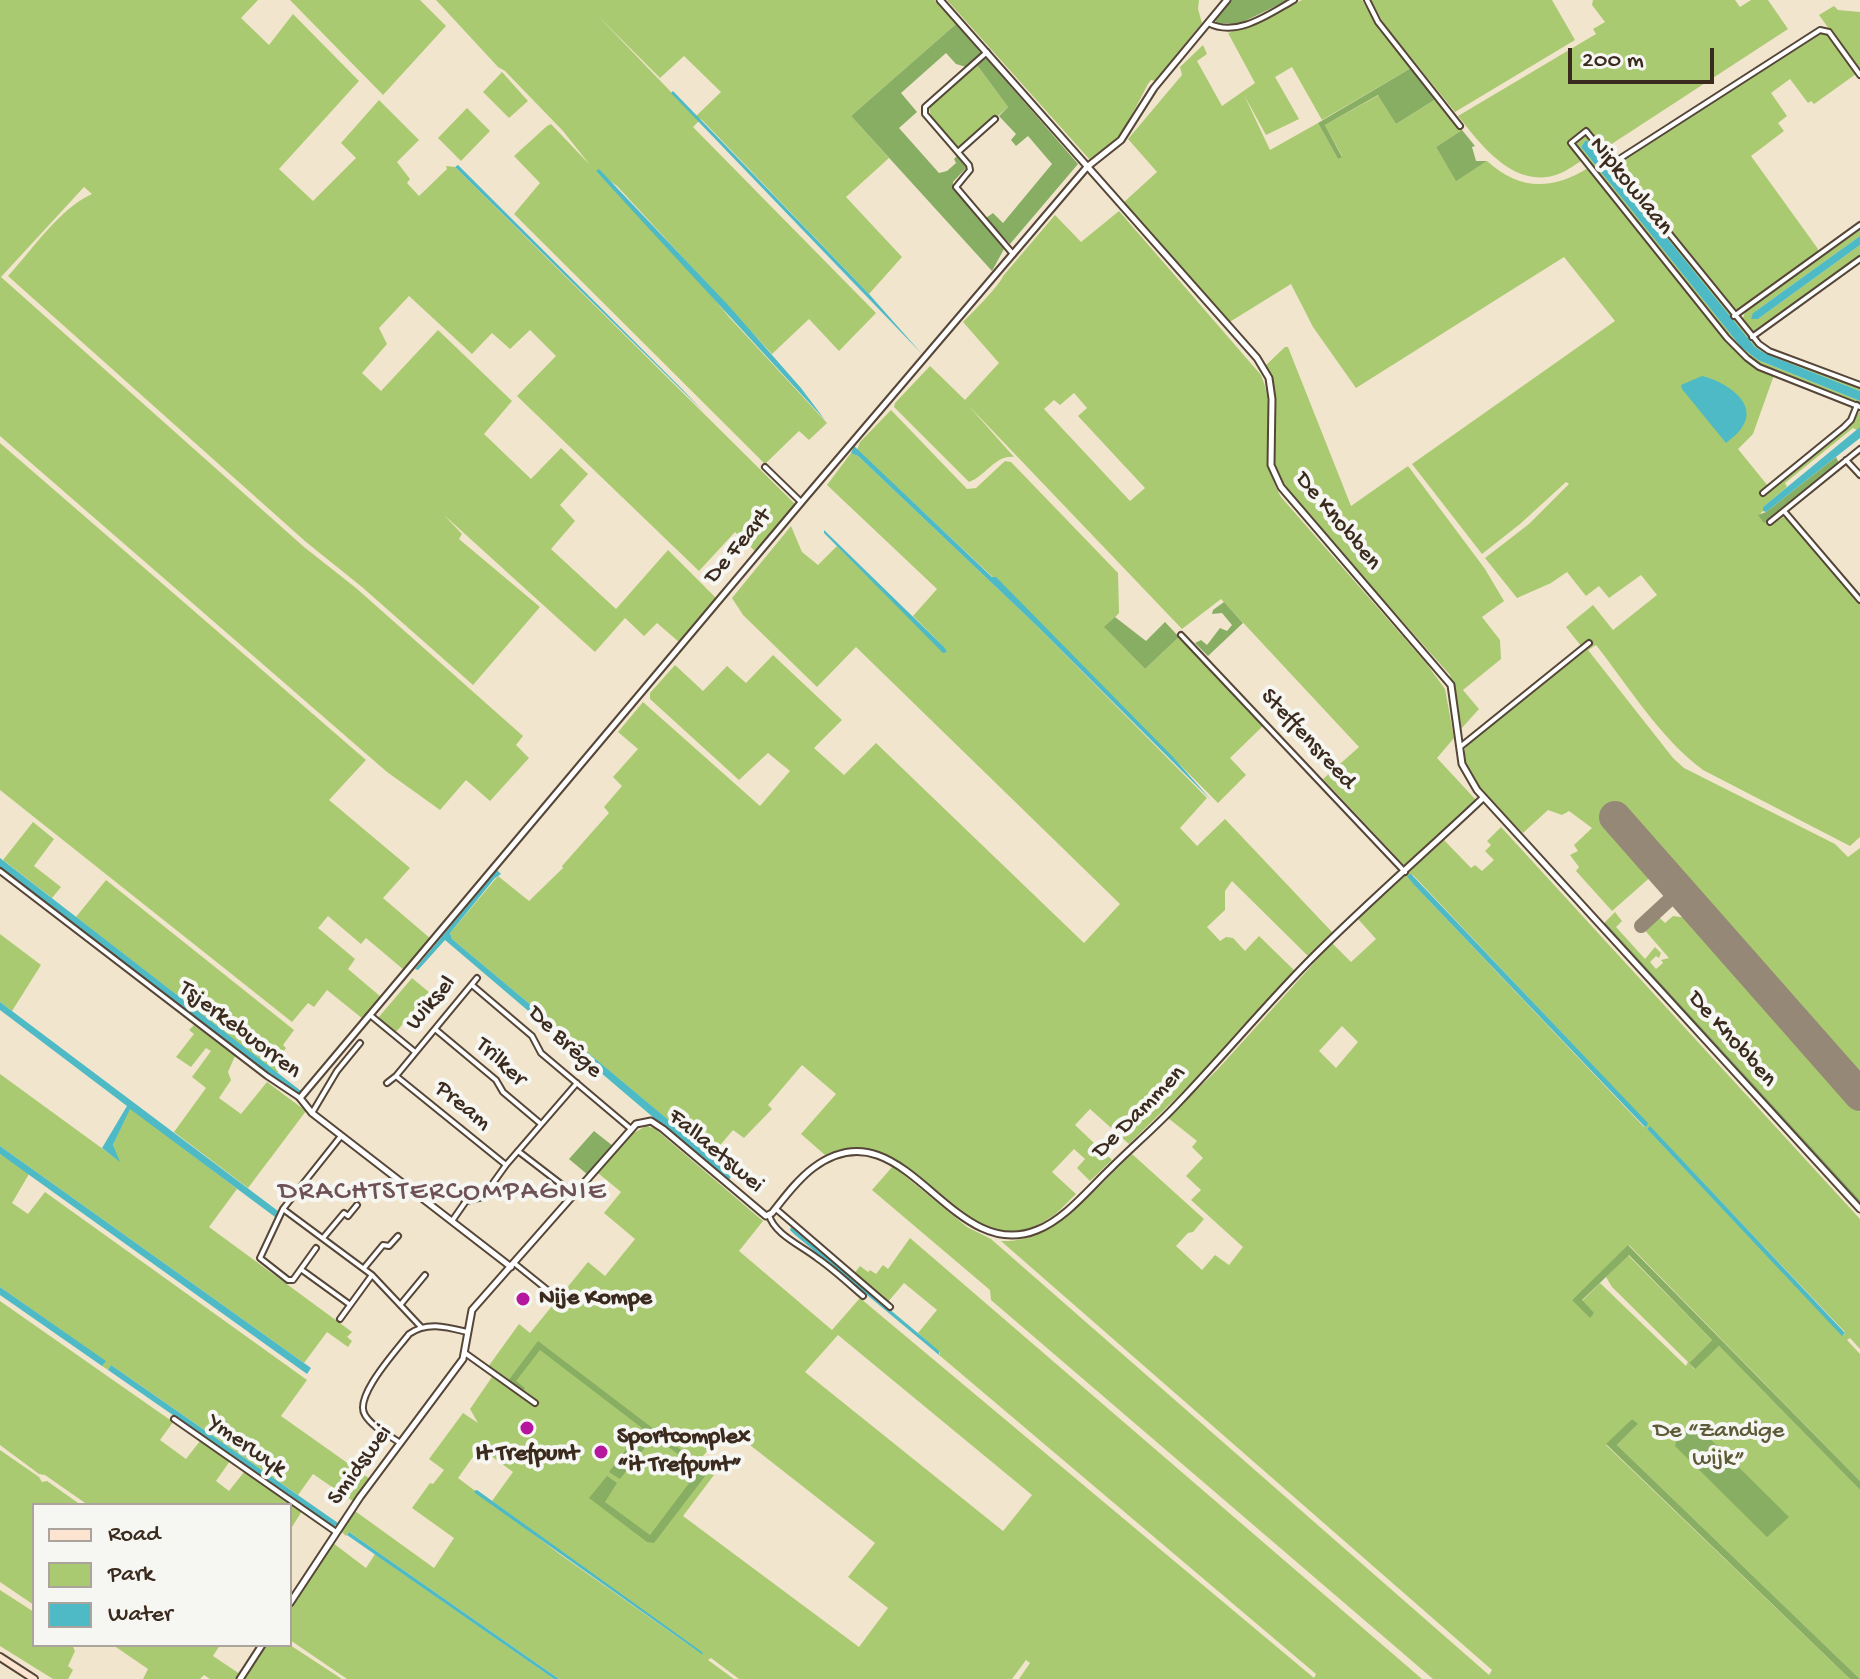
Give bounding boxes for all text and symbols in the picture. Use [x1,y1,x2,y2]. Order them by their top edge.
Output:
scale bar [1572,32,1718,82]
text: 200 m [1582,47,1644,76]
street label: Nipkowlaan [1582,132,1678,242]
street label: De Knobben [1287,467,1387,577]
street label: De Feart [699,503,779,591]
street label: Steffensreed [1253,683,1361,797]
street label: Wiksel [401,971,463,1037]
street label: Tsjerkebuorren [172,976,306,1086]
street label: De Knobben [1680,986,1782,1094]
street label: De Brêge [521,1000,607,1086]
street label: Trilker [468,1032,532,1094]
street label: De Dammen [1087,1060,1193,1166]
street label: Pream [428,1076,496,1138]
street label: Fallaetswei [661,1103,769,1201]
district label: DRACHTSTERCOMPAGNIE [279,1177,607,1211]
place label: Nije Kompe [539,1285,652,1313]
marker: Nije Kompe [514,1290,532,1308]
street label: Ymerwyk [201,1409,291,1485]
park label: De “Zandige wijk” [1654,1418,1784,1474]
marker: It Trefpunt [518,1419,536,1437]
street label: Smidswei [322,1420,400,1512]
place label: Sportcomplex “it Trefpunt” [617,1424,750,1480]
place label: It Trefpunt [476,1441,578,1469]
marker: Sportcomplex “it Trefpunt” [592,1443,610,1461]
legend [32,1503,292,1647]
text: Road [108,1521,160,1550]
text: Park [108,1561,154,1590]
text: Water [108,1601,172,1630]

